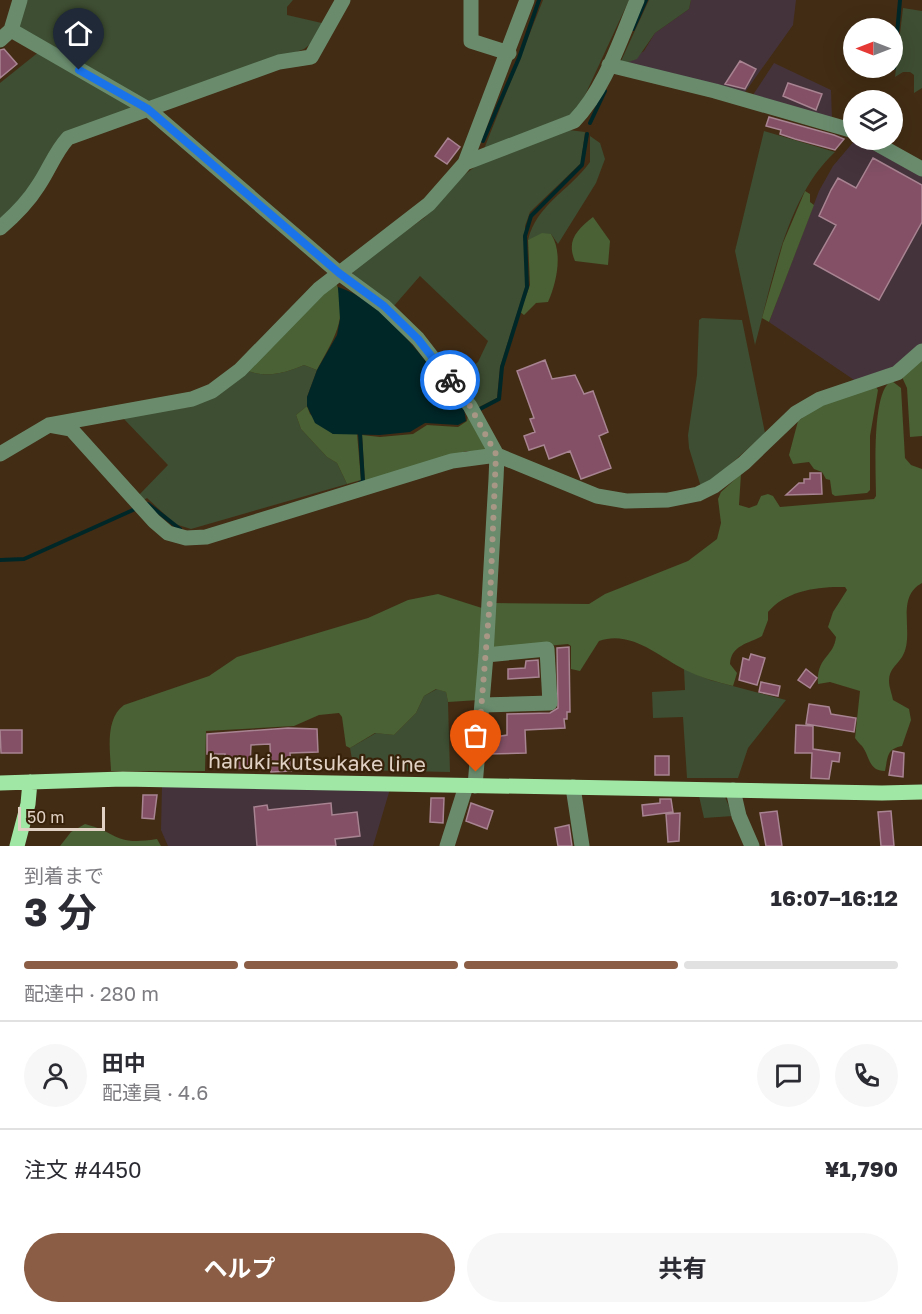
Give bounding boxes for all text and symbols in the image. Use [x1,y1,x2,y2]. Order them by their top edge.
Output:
pin [53,8,104,70]
icon: home [62,17,95,50]
north arrow [843,18,903,78]
map controls [843,18,903,150]
button: layers [843,90,903,150]
courier [420,350,480,410]
icon: bike [434,364,467,397]
pin [450,710,501,772]
icon: bag [459,719,492,752]
street label: haruki-kutsukake line [208,747,426,777]
scale bar [18,804,105,832]
text: 50 m [27,807,64,827]
text: 到着まで [24,863,104,887]
text: 16:07–16:12 [771,884,898,911]
text: 3 分 [24,888,97,935]
text: 配達中 · 280 m [24,981,159,1005]
button: person [24,1044,87,1107]
button: chat [757,1044,820,1107]
button: phone [835,1044,898,1107]
text: 田中 [102,1049,146,1076]
text: 配達員 · 4.6 [102,1080,208,1104]
text: ¥1,790 [825,1155,898,1182]
text: 注文 #4450 [24,1156,142,1183]
button: ヘルプ [24,1233,455,1302]
button: 共有 [467,1233,898,1302]

